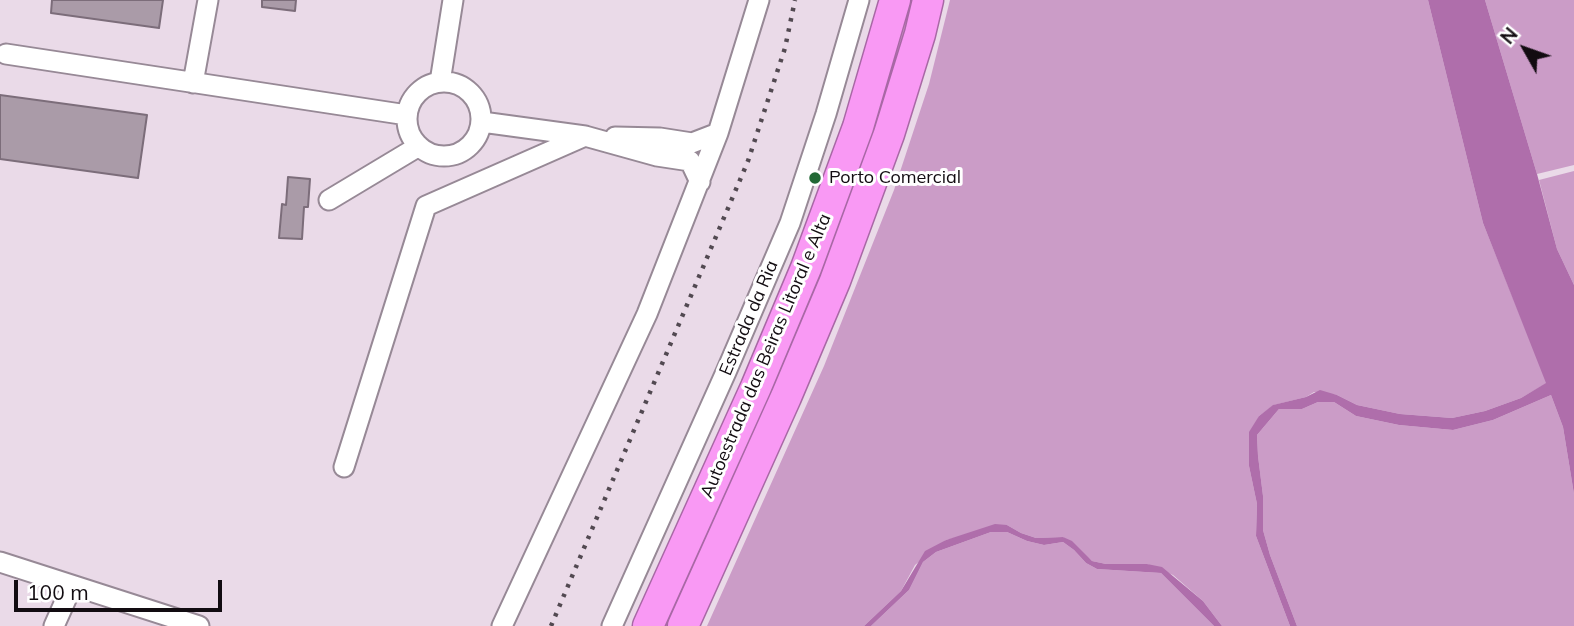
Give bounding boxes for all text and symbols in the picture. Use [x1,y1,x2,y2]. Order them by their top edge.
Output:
north arrow [1490,14,1560,84]
text: N [1495,22,1523,49]
place label: Porto Comercial [829,167,961,189]
marker: Porto Comercial [807,170,823,186]
street label: Autoestrada das Beiras Litoral e Alta [696,211,836,501]
street label: Estrada da Ria [715,257,783,379]
scale bar [18,566,226,610]
text: 100 m [27,579,89,605]

